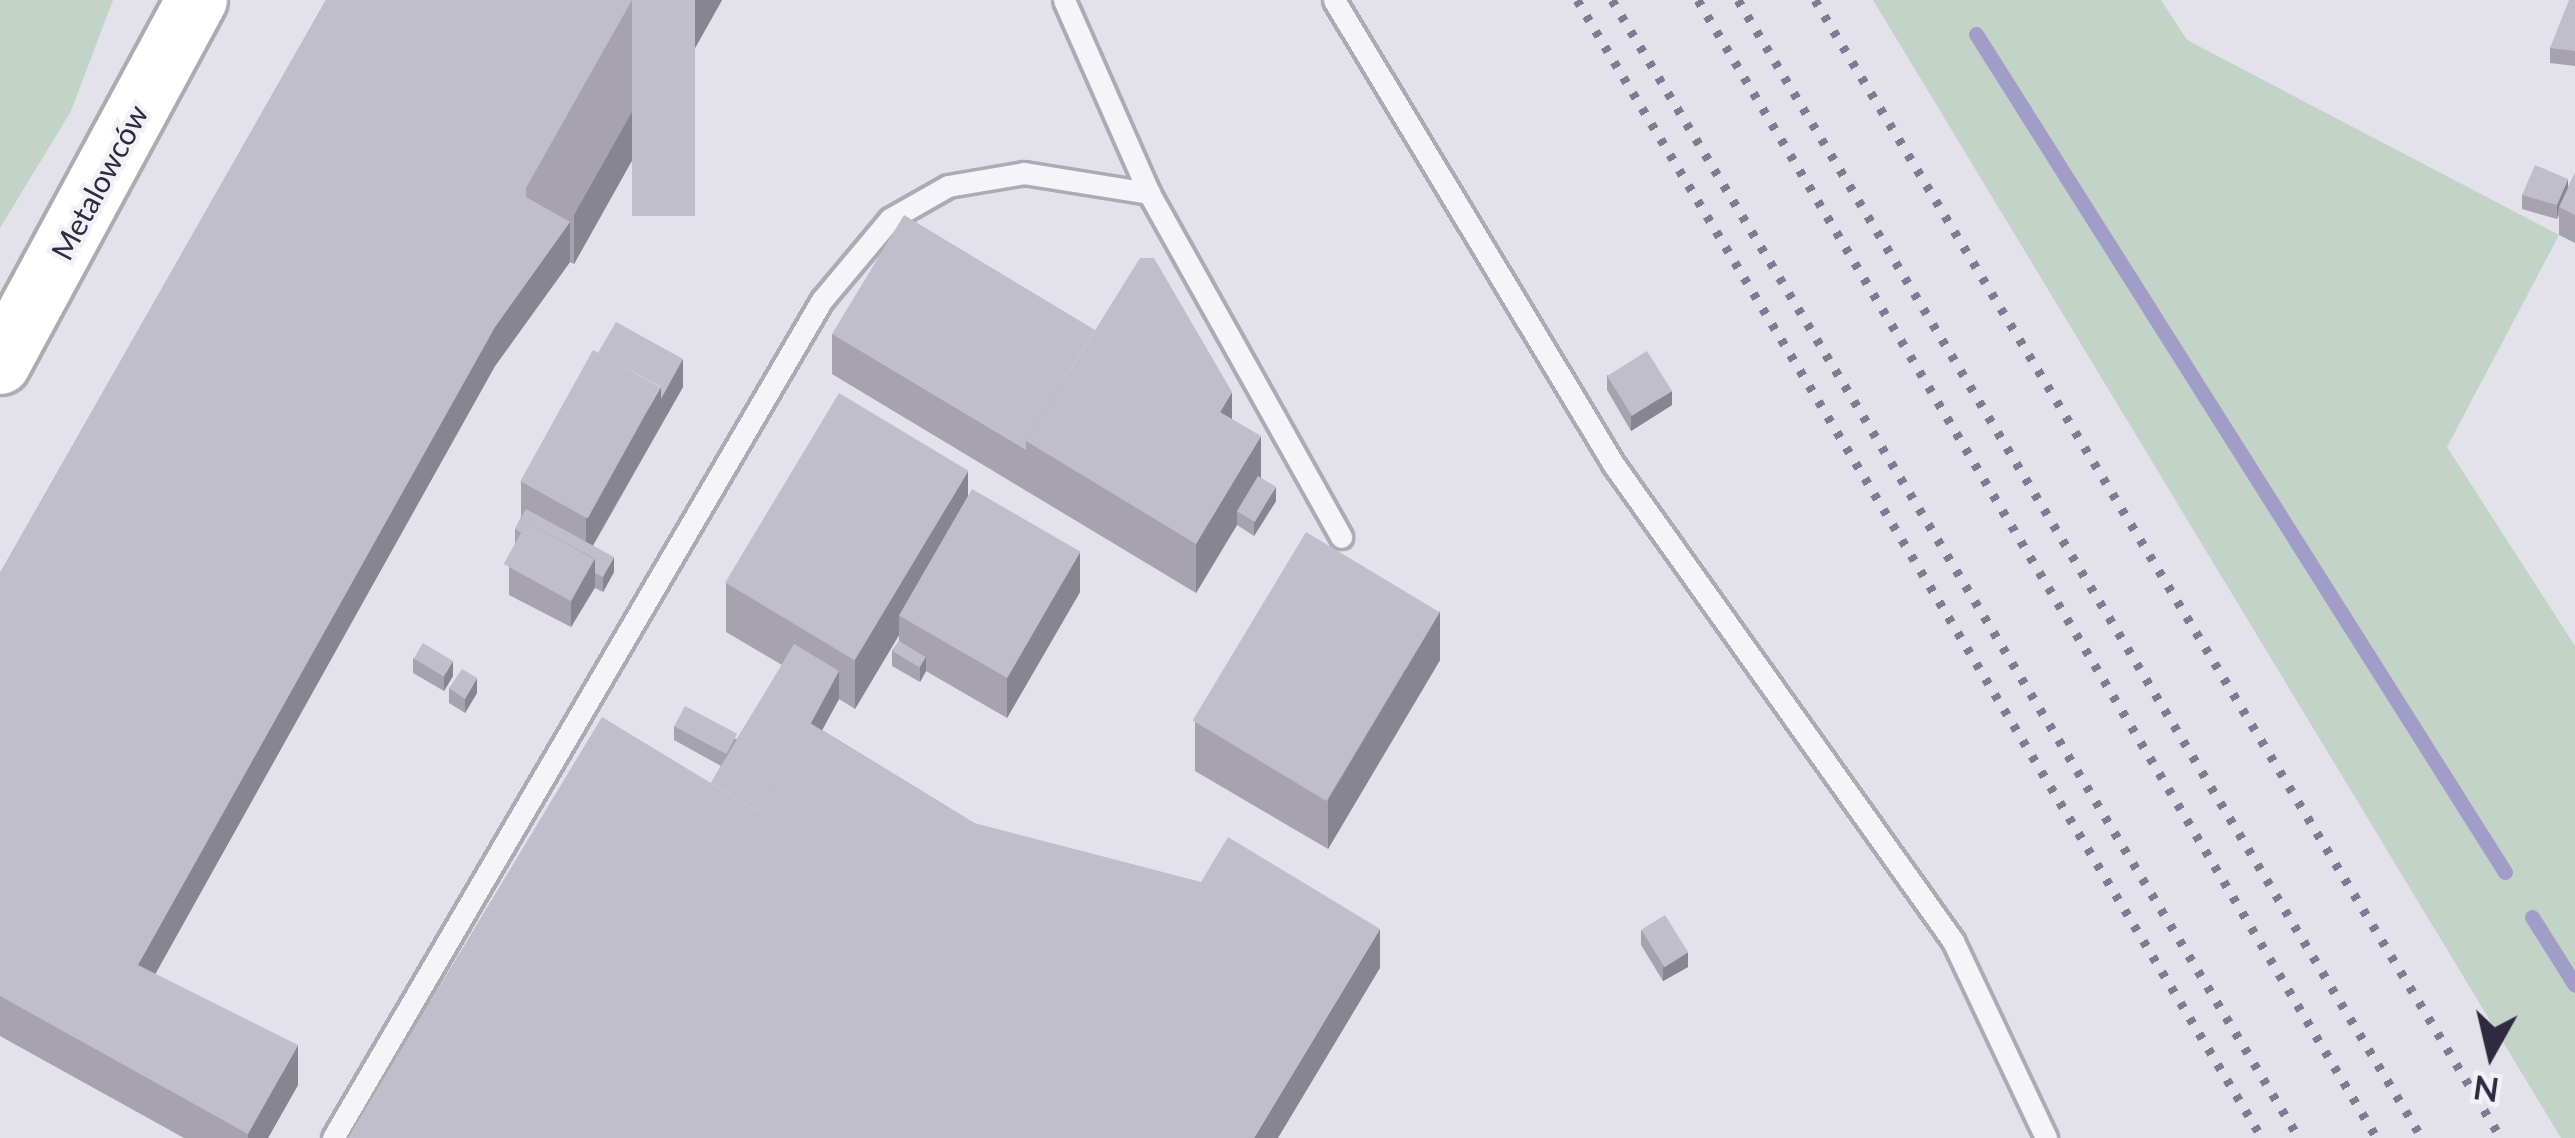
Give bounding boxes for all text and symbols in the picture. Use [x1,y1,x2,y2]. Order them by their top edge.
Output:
street label: Metalowców [43,98,155,266]
north arrow [2431,994,2551,1114]
text: N [2471,1068,2501,1111]

